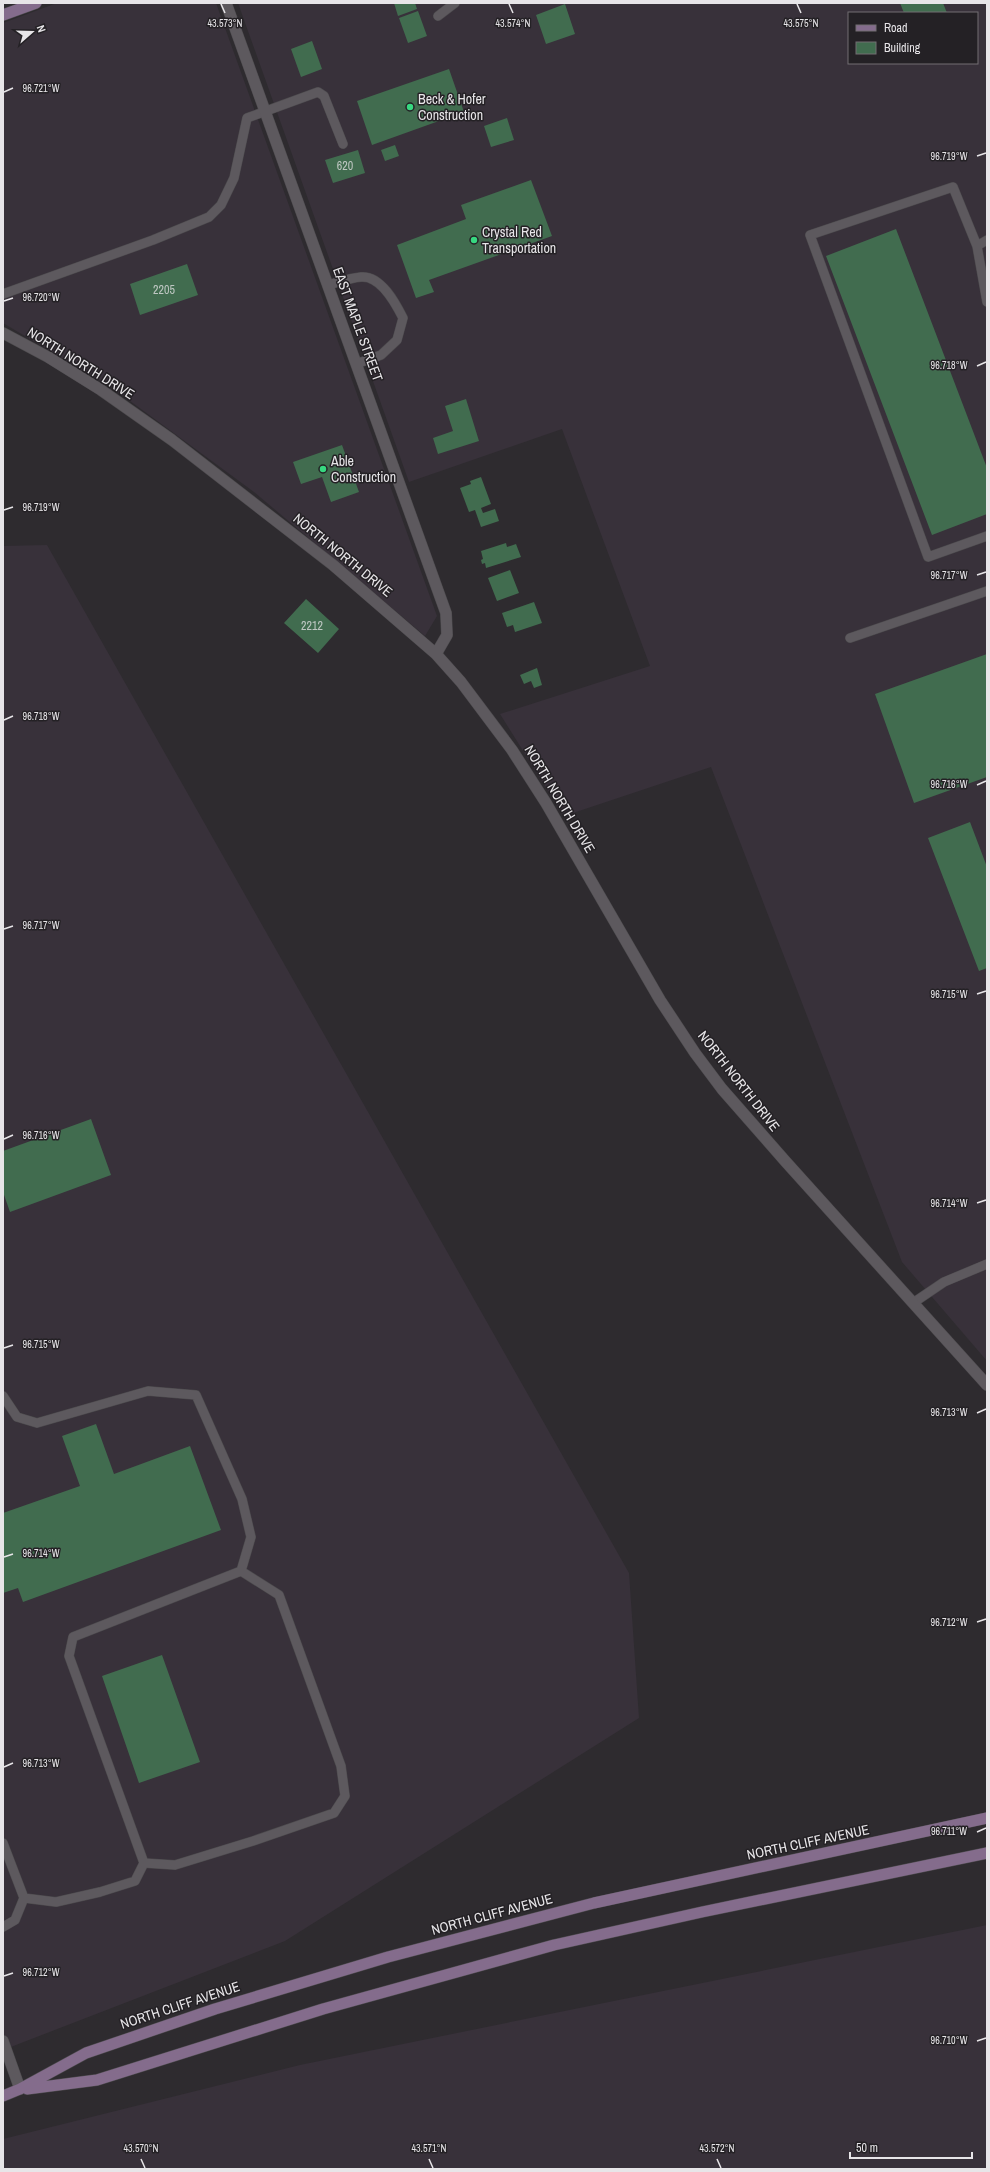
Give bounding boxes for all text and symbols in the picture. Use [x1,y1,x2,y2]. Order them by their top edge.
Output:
north arrow [12,12,52,52]
legend [848,12,978,64]
text: 43.573°N [208,17,243,30]
text: 43.574°N [496,17,531,30]
text: 43.575°N [784,17,819,30]
text: Road [884,20,908,36]
text: N [34,23,49,34]
text: Building [884,40,921,56]
text: 96.721°W [23,82,60,95]
place label: Beck & Hofer Construction [418,90,486,124]
marker: Beck & Hofer Construction [405,102,415,112]
text: 96.719°W [931,150,968,163]
house number: 620 [337,158,353,174]
place label: Crystal Red Transportation [482,223,556,257]
marker: Crystal Red Transportation [469,235,479,245]
street label: EAST MAPLE STREET [329,264,387,384]
house number: 2205 [153,282,175,298]
text: 96.720°W [23,291,60,304]
street label: NORTH NORTH DRIVE [24,323,138,403]
text: 96.718°W [931,359,968,372]
place label: Able Construction [330,452,396,486]
marker: Able Construction [318,464,328,474]
text: 96.719°W [23,501,60,514]
street label: NORTH NORTH DRIVE [290,509,396,601]
text: 96.717°W [931,569,968,582]
house number: 2212 [301,618,323,634]
text: 96.718°W [23,710,60,723]
street label: NORTH NORTH DRIVE [521,742,599,856]
text: 96.716°W [931,778,968,791]
text: 96.717°W [23,919,60,932]
text: 96.715°W [931,988,968,1001]
street label: NORTH NORTH DRIVE [694,1027,784,1135]
text: 96.716°W [23,1129,60,1142]
text: 96.714°W [931,1197,968,1210]
text: 96.715°W [23,1338,60,1351]
text: 96.713°W [931,1406,968,1419]
text: 96.714°W [23,1547,60,1560]
text: 96.712°W [931,1616,968,1629]
text: 96.713°W [23,1757,60,1770]
street label: NORTH CLIFF AVENUE [745,1820,871,1864]
text: 96.711°W [931,1825,967,1838]
street label: NORTH CLIFF AVENUE [429,1889,555,1939]
text: 96.712°W [23,1966,60,1979]
street label: NORTH CLIFF AVENUE [118,1977,242,2033]
text: 96.710°W [931,2034,968,2047]
scale bar [850,2134,972,2160]
text: 50 m [856,2140,878,2156]
text: 43.570°N [124,2142,159,2155]
text: 43.571°N [412,2142,447,2155]
text: 43.572°N [700,2142,735,2155]

